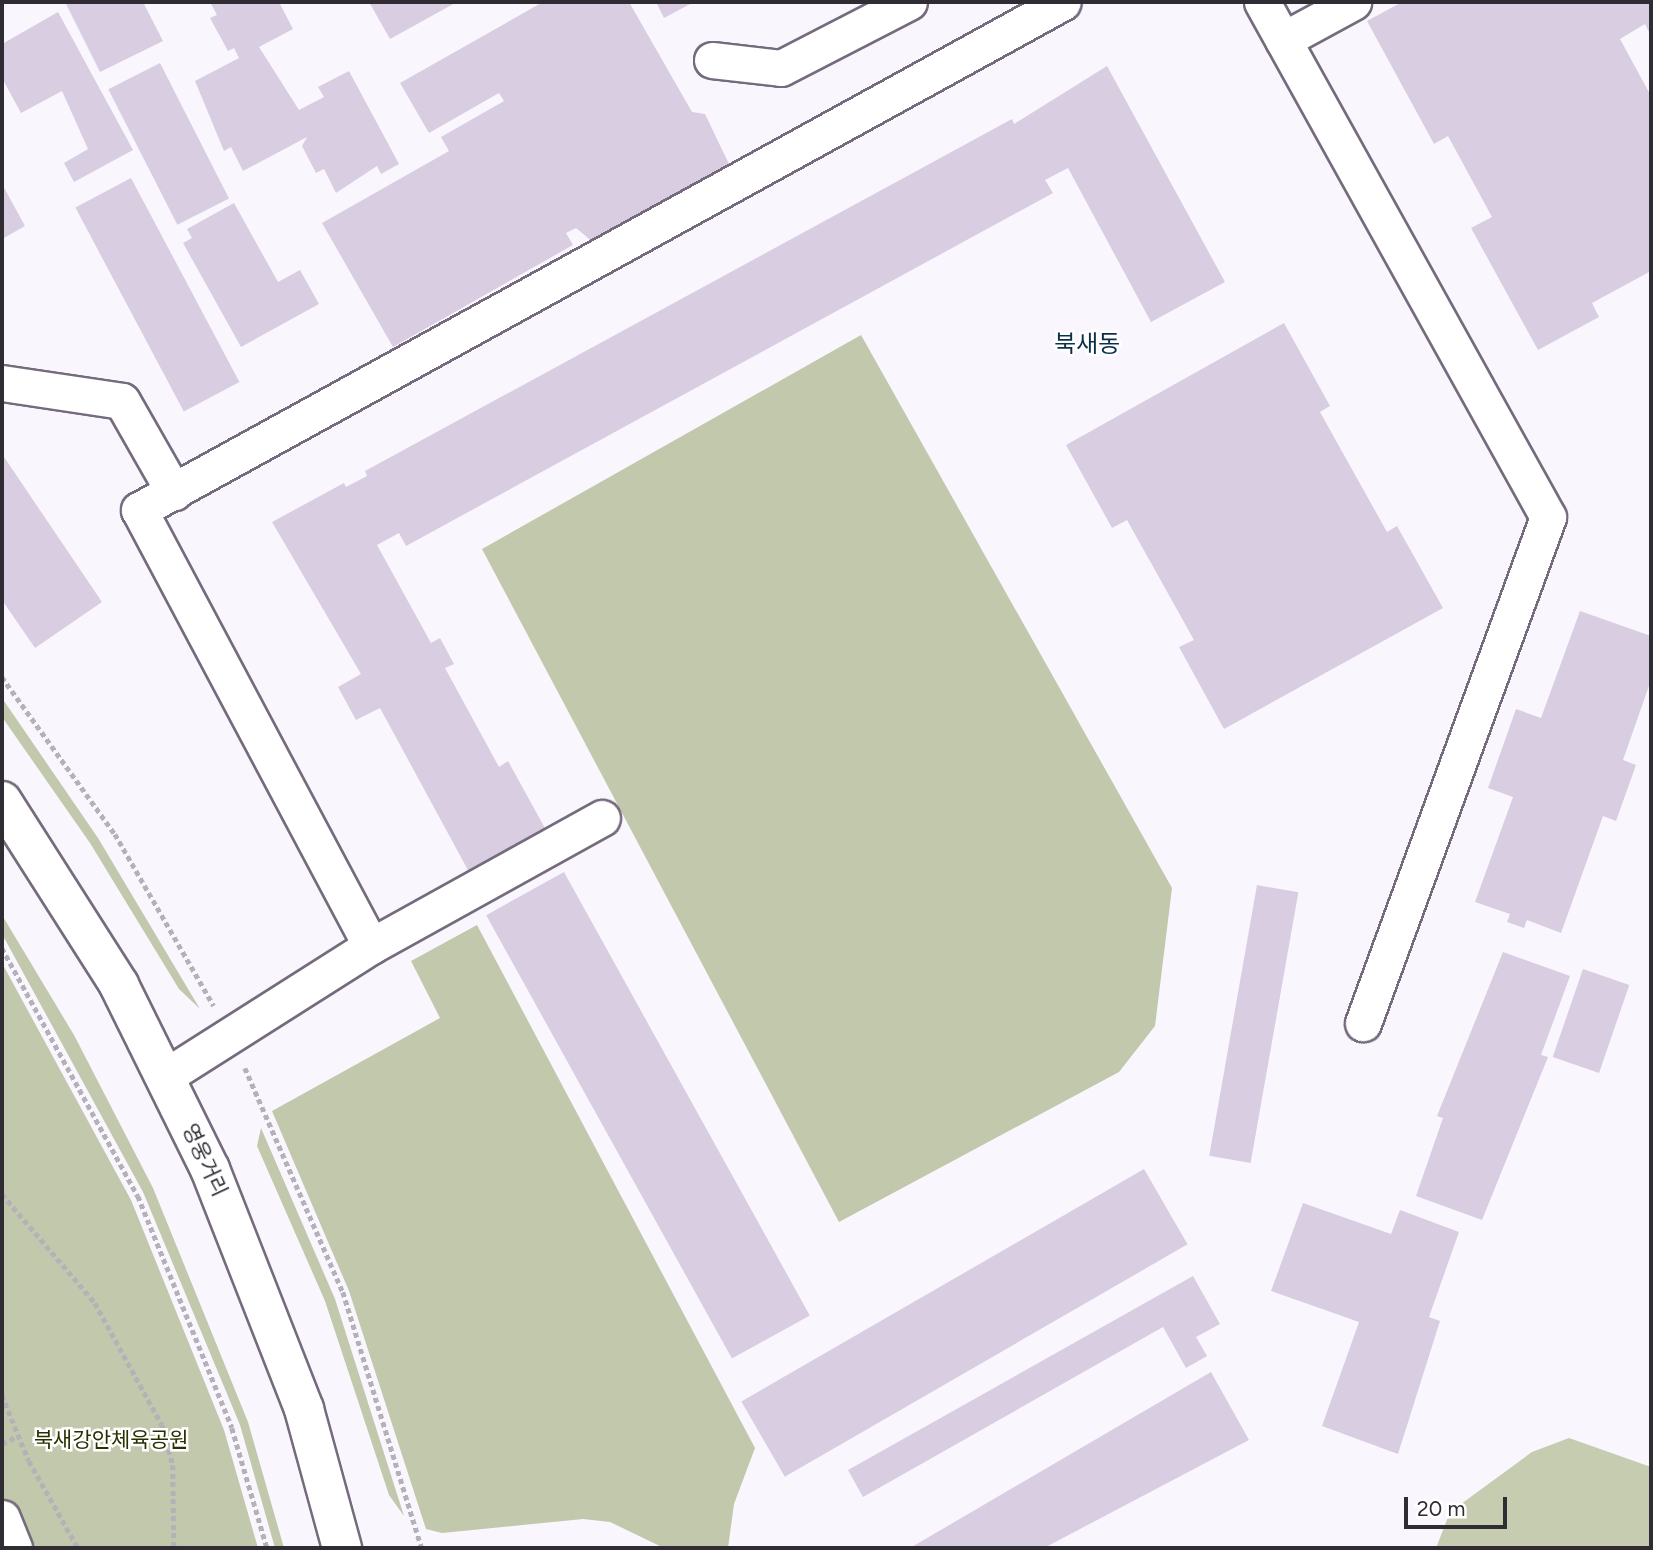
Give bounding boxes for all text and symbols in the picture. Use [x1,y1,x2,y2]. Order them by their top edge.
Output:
district label: 북새동 [1054,330,1120,358]
street label: 영웅거리 [177,1120,233,1200]
park label: 북새강안체육공원 [34,1427,188,1453]
scale bar [1408,1484,1511,1528]
text: 20 m [1417,1496,1465,1521]

